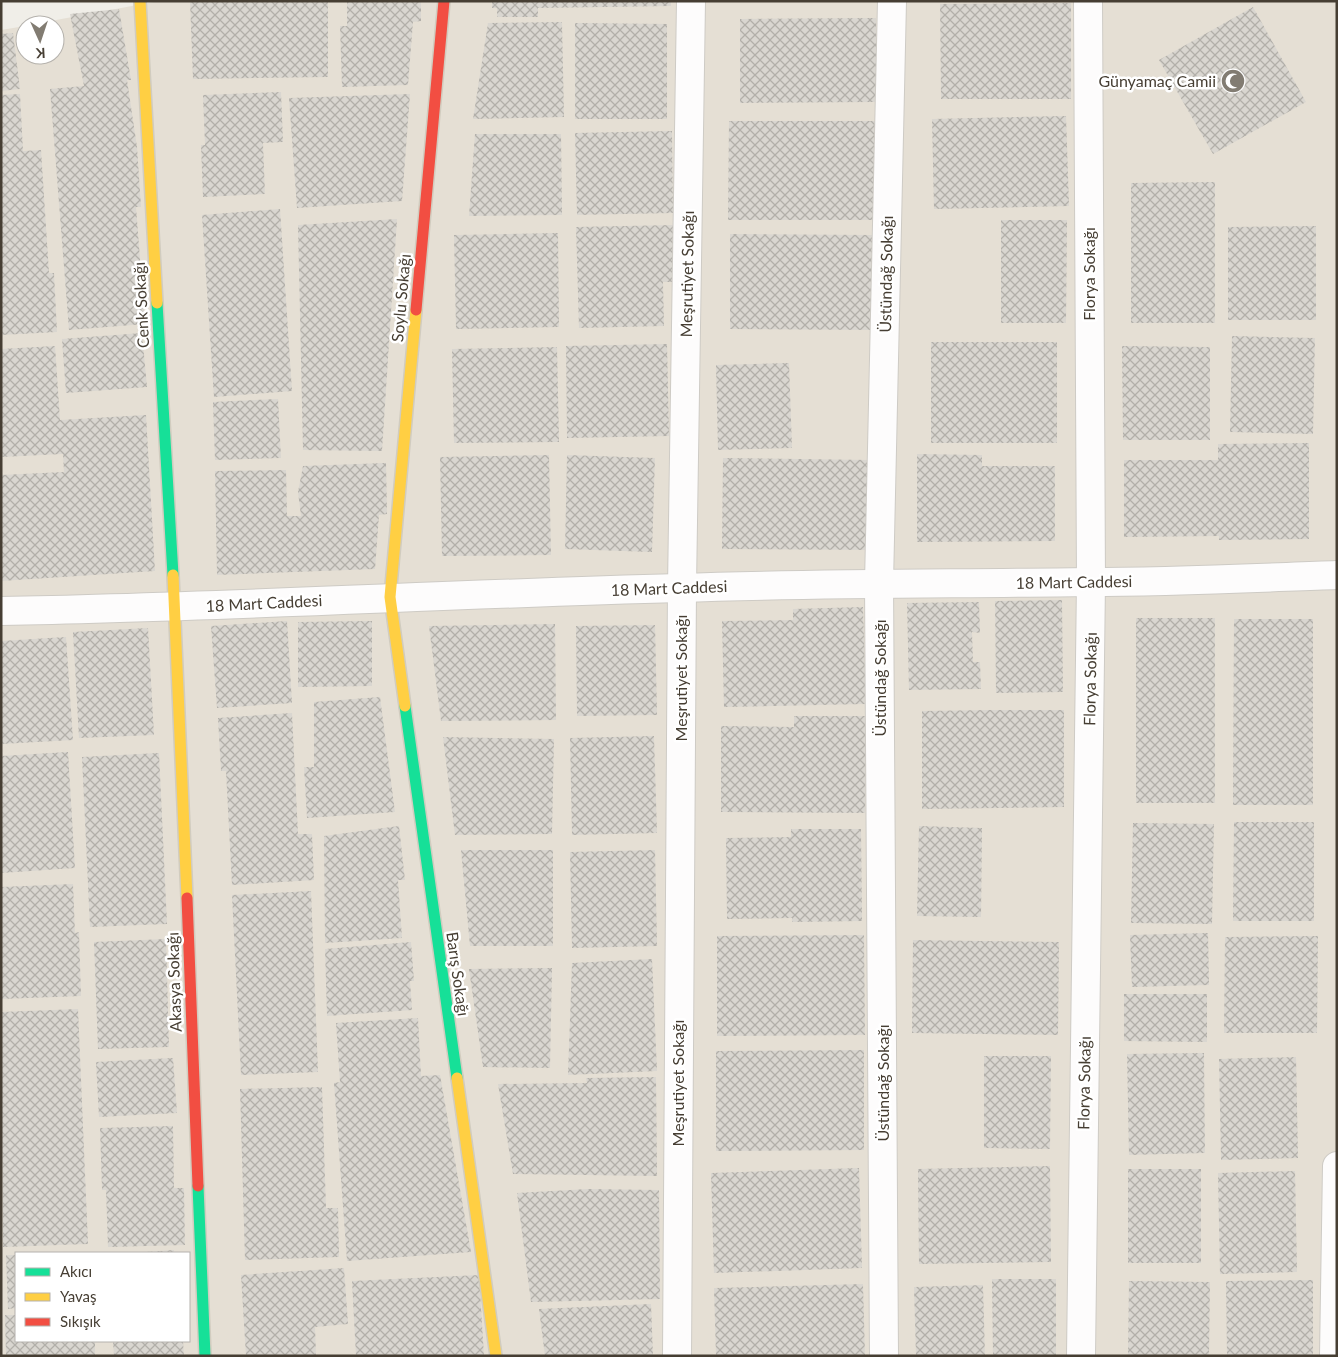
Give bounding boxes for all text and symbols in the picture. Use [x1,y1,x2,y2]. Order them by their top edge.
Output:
north arrow [15,15,65,65]
text: K [35,45,46,62]
mosque icon: Günyamaç Camii [1220,68,1246,94]
place label: Günyamaç Camii [1098,71,1216,90]
street label: Meşrutiyet Sokağı [676,210,697,338]
street label: Üstündağ Sokağı [875,215,896,333]
street label: Florya Sokağı [1079,227,1098,321]
street label: Soylu Sokağı [387,253,414,343]
street label: Cenk Sokağı [129,262,152,349]
street label: 18 Mart Caddesi [1016,571,1132,592]
street label: 18 Mart Caddesi [610,576,728,599]
street label: 18 Mart Caddesi [205,590,323,615]
street label: Meşrutiyet Sokağı [671,615,690,741]
street label: Üstündağ Sokağı [870,619,889,737]
street label: Florya Sokağı [1079,632,1100,726]
street label: Barış Sokağı [443,931,474,1017]
street label: Akasya Sokağı [162,932,185,1032]
street label: Meşrutiyet Sokağı [668,1020,687,1146]
street label: Üstündağ Sokağı [873,1024,892,1142]
street label: Florya Sokağı [1073,1036,1094,1130]
legend [15,1252,190,1342]
text: Akıcı [60,1262,92,1280]
text: Yavaş [60,1287,97,1305]
text: Sıkışık [60,1312,101,1330]

